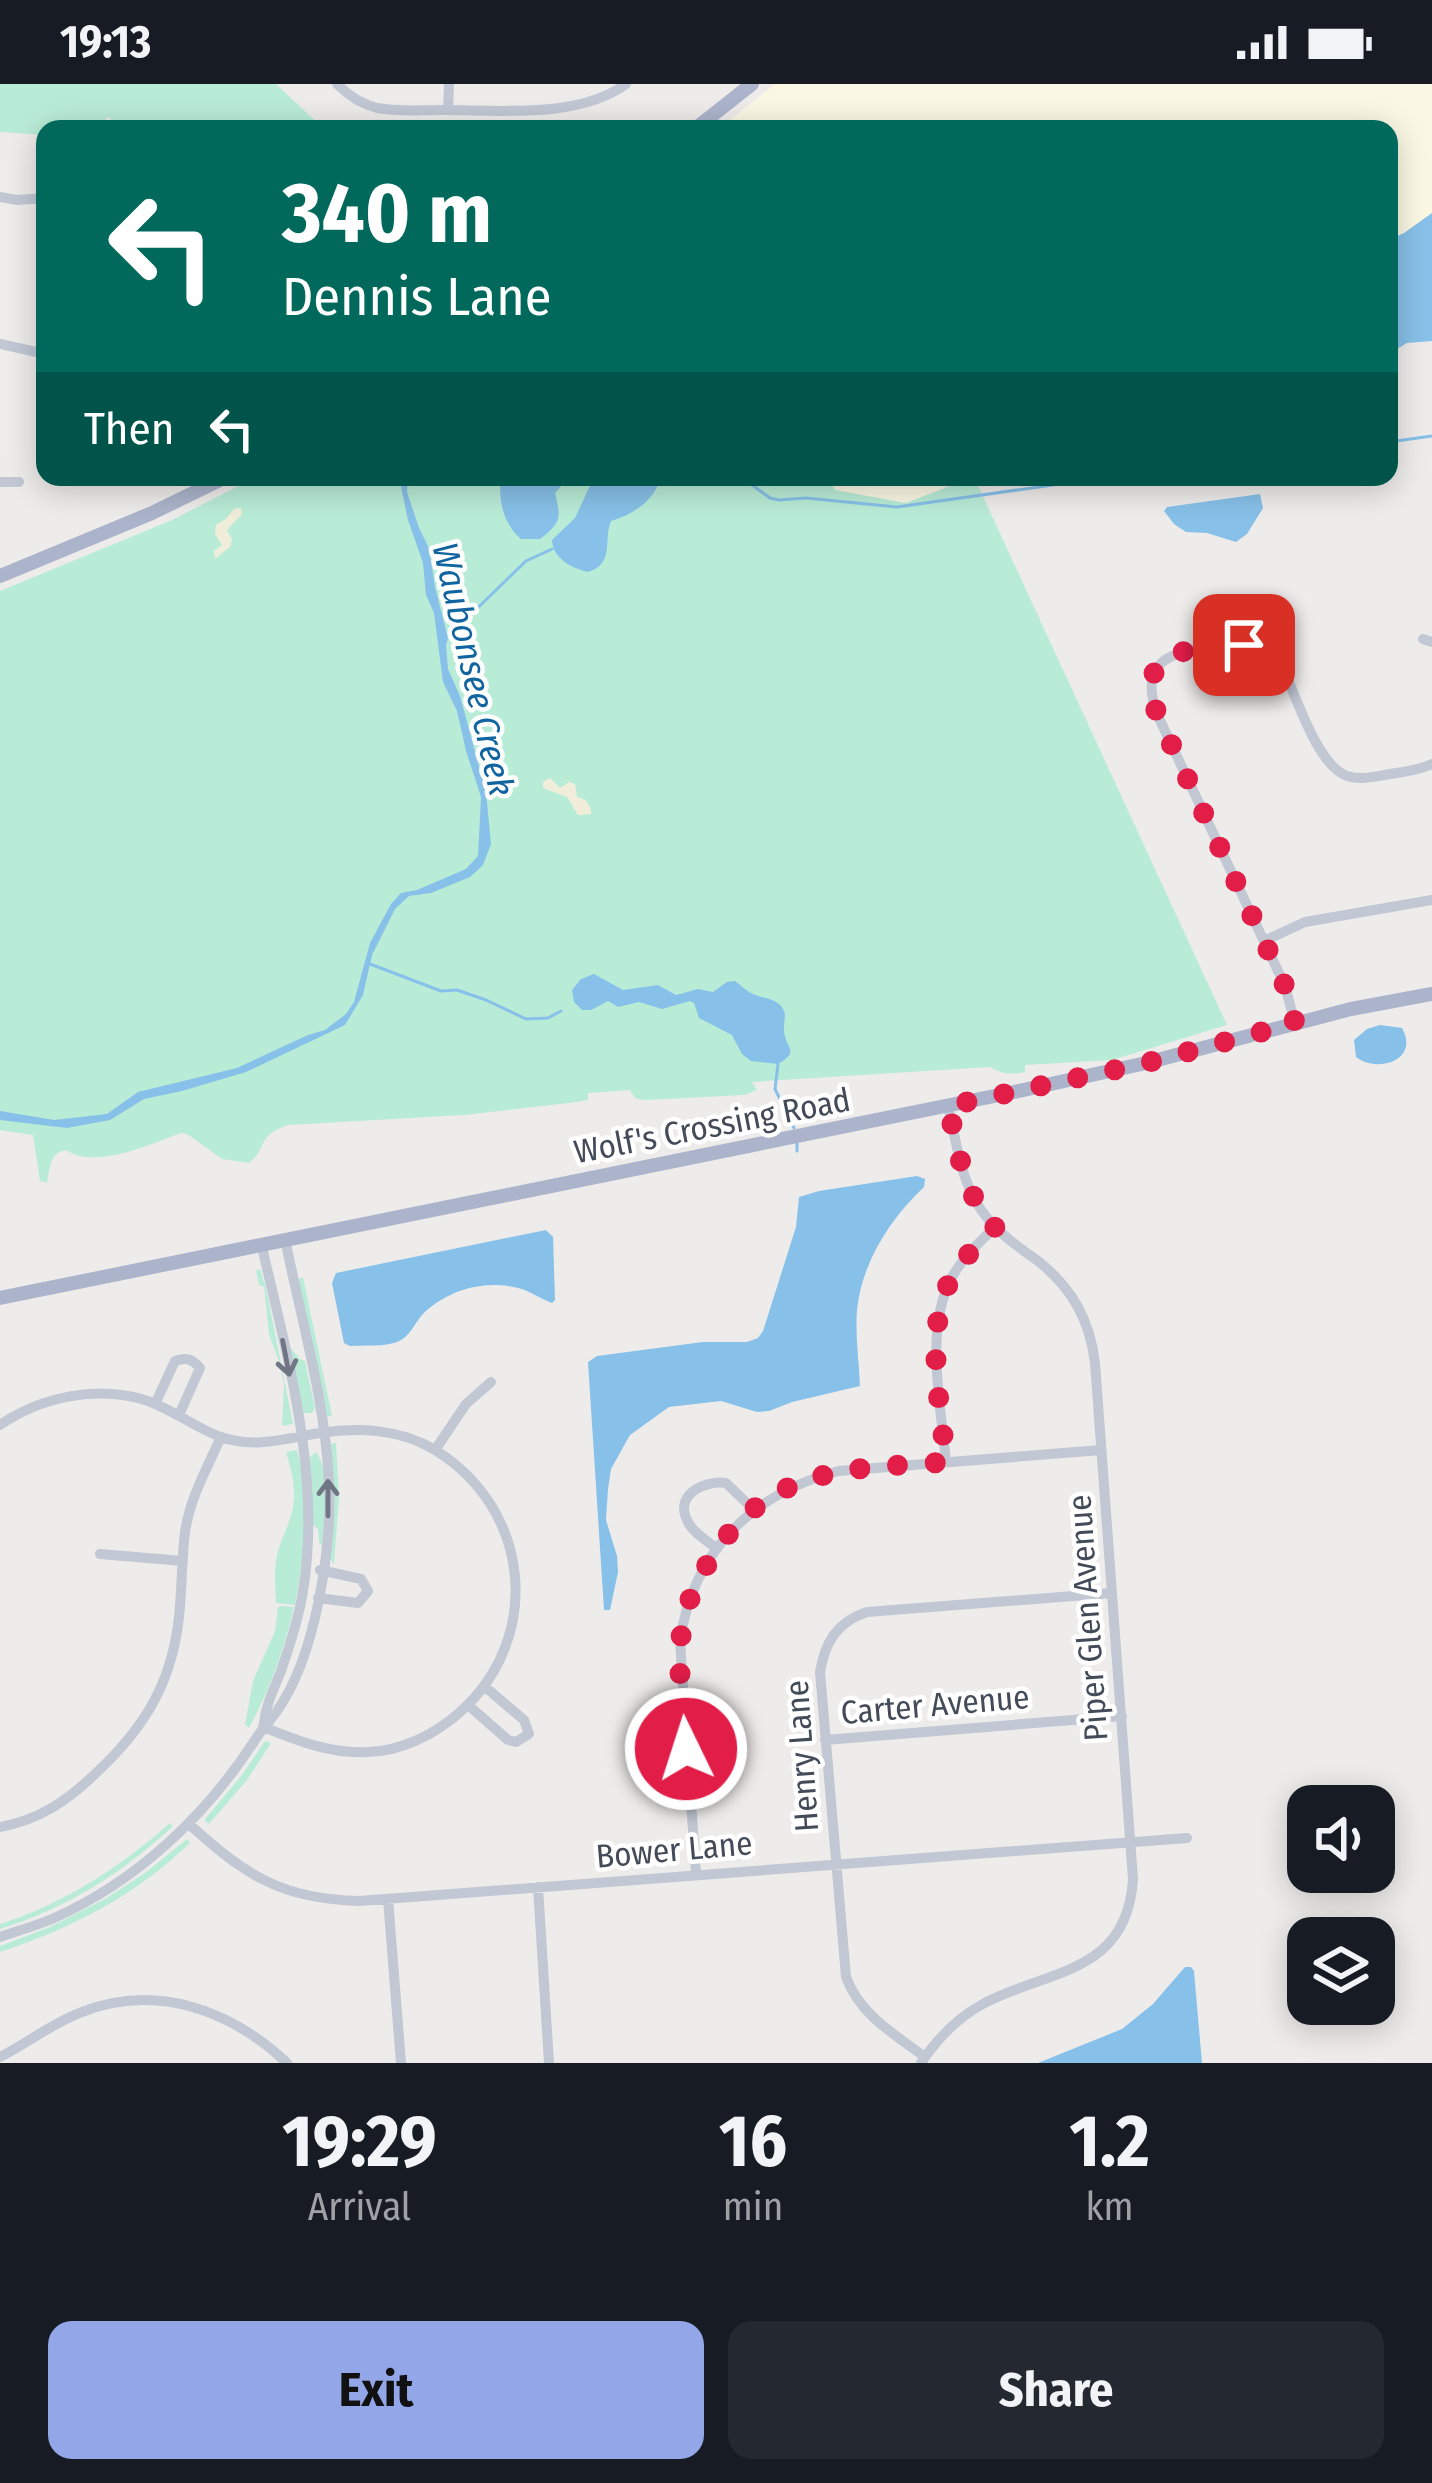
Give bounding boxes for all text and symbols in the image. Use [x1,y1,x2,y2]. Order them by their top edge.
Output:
text: 19:13 [60,15,151,69]
text: 340 m [282,163,492,264]
icon: left [84,168,240,324]
text: Dennis Lane [282,265,551,329]
icon: left [199,396,265,462]
text: Then [84,402,175,456]
water label: Waubonsee Creek [422,538,524,800]
pin [1193,594,1295,696]
icon: arrive [1211,612,1277,678]
street label: Wolf's Crossing Road [571,1080,854,1172]
one-way arrow [276,1337,298,1376]
one-way arrow [317,1479,339,1518]
street label: Piper Glen Avenue [1059,1493,1117,1742]
street label: Carter Avenue [839,1677,1031,1733]
street label: Henry Lane [777,1679,827,1833]
position arrow [623,1686,749,1812]
map controls [1287,1785,1395,2025]
button: sound [1287,1785,1395,1893]
street label: Bower Lane [594,1823,754,1877]
button: layers [1287,1917,1395,2025]
text: 19:29 [282,2099,437,2185]
text: 16 [719,2099,787,2185]
text: 1.2 [1069,2099,1150,2185]
text: Arrival [308,2184,411,2230]
text: min [723,2184,783,2230]
text: km [1085,2184,1134,2230]
button: Exit [48,2321,704,2459]
button: Share [728,2321,1384,2459]

